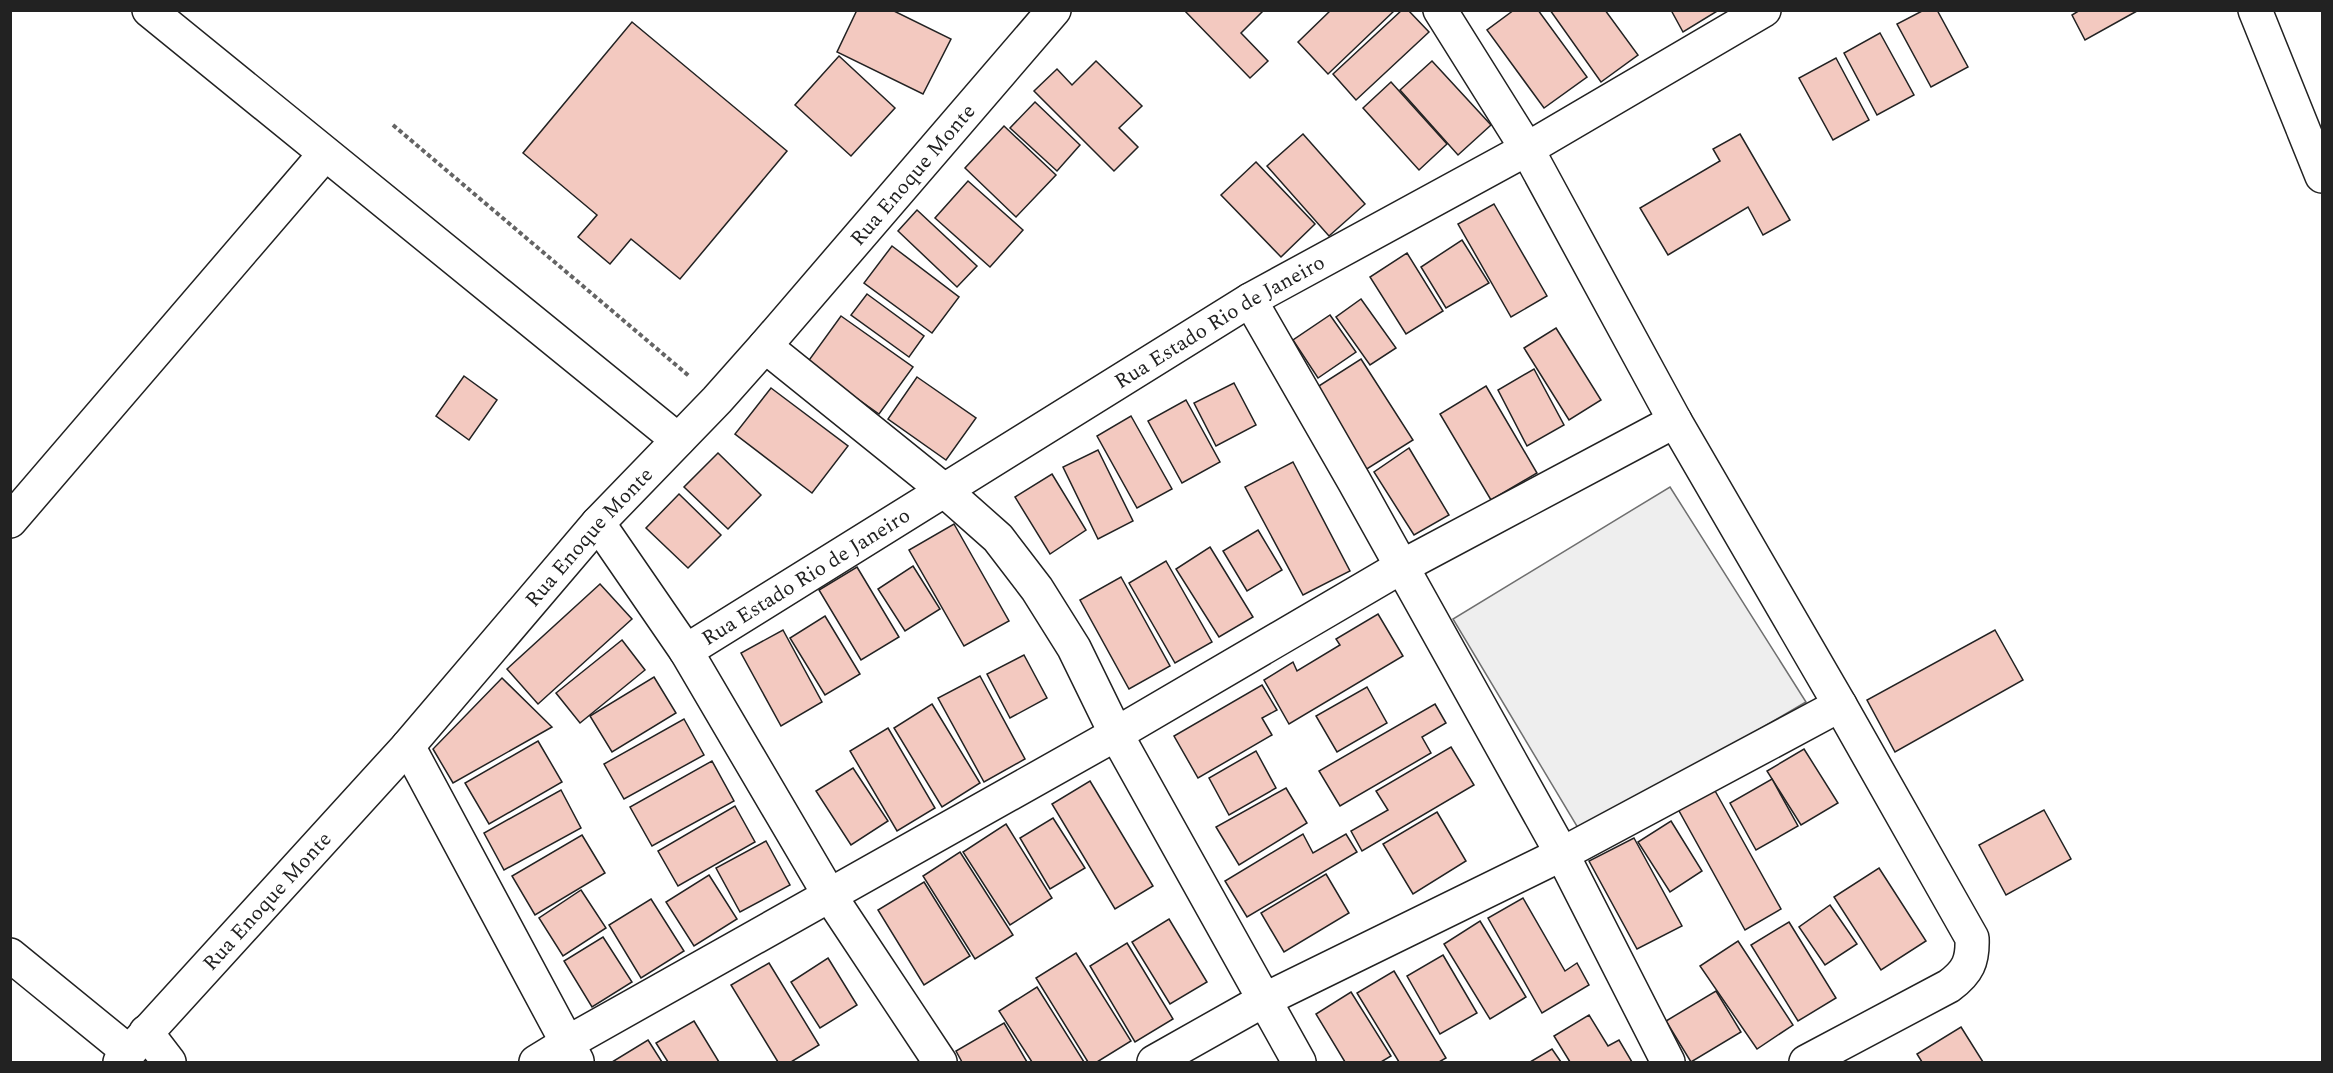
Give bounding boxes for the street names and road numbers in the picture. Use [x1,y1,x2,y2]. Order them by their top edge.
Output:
street label: Rua Enoque Monte [843,97,984,253]
street label: Rua Estado Rio de Janeiro [1108,247,1331,398]
street label: Rua Enoque Monte [518,460,661,615]
street label: Rua Estado Rio de Janeiro [696,500,917,654]
street label: Rua Enoque Monte [196,825,340,978]

